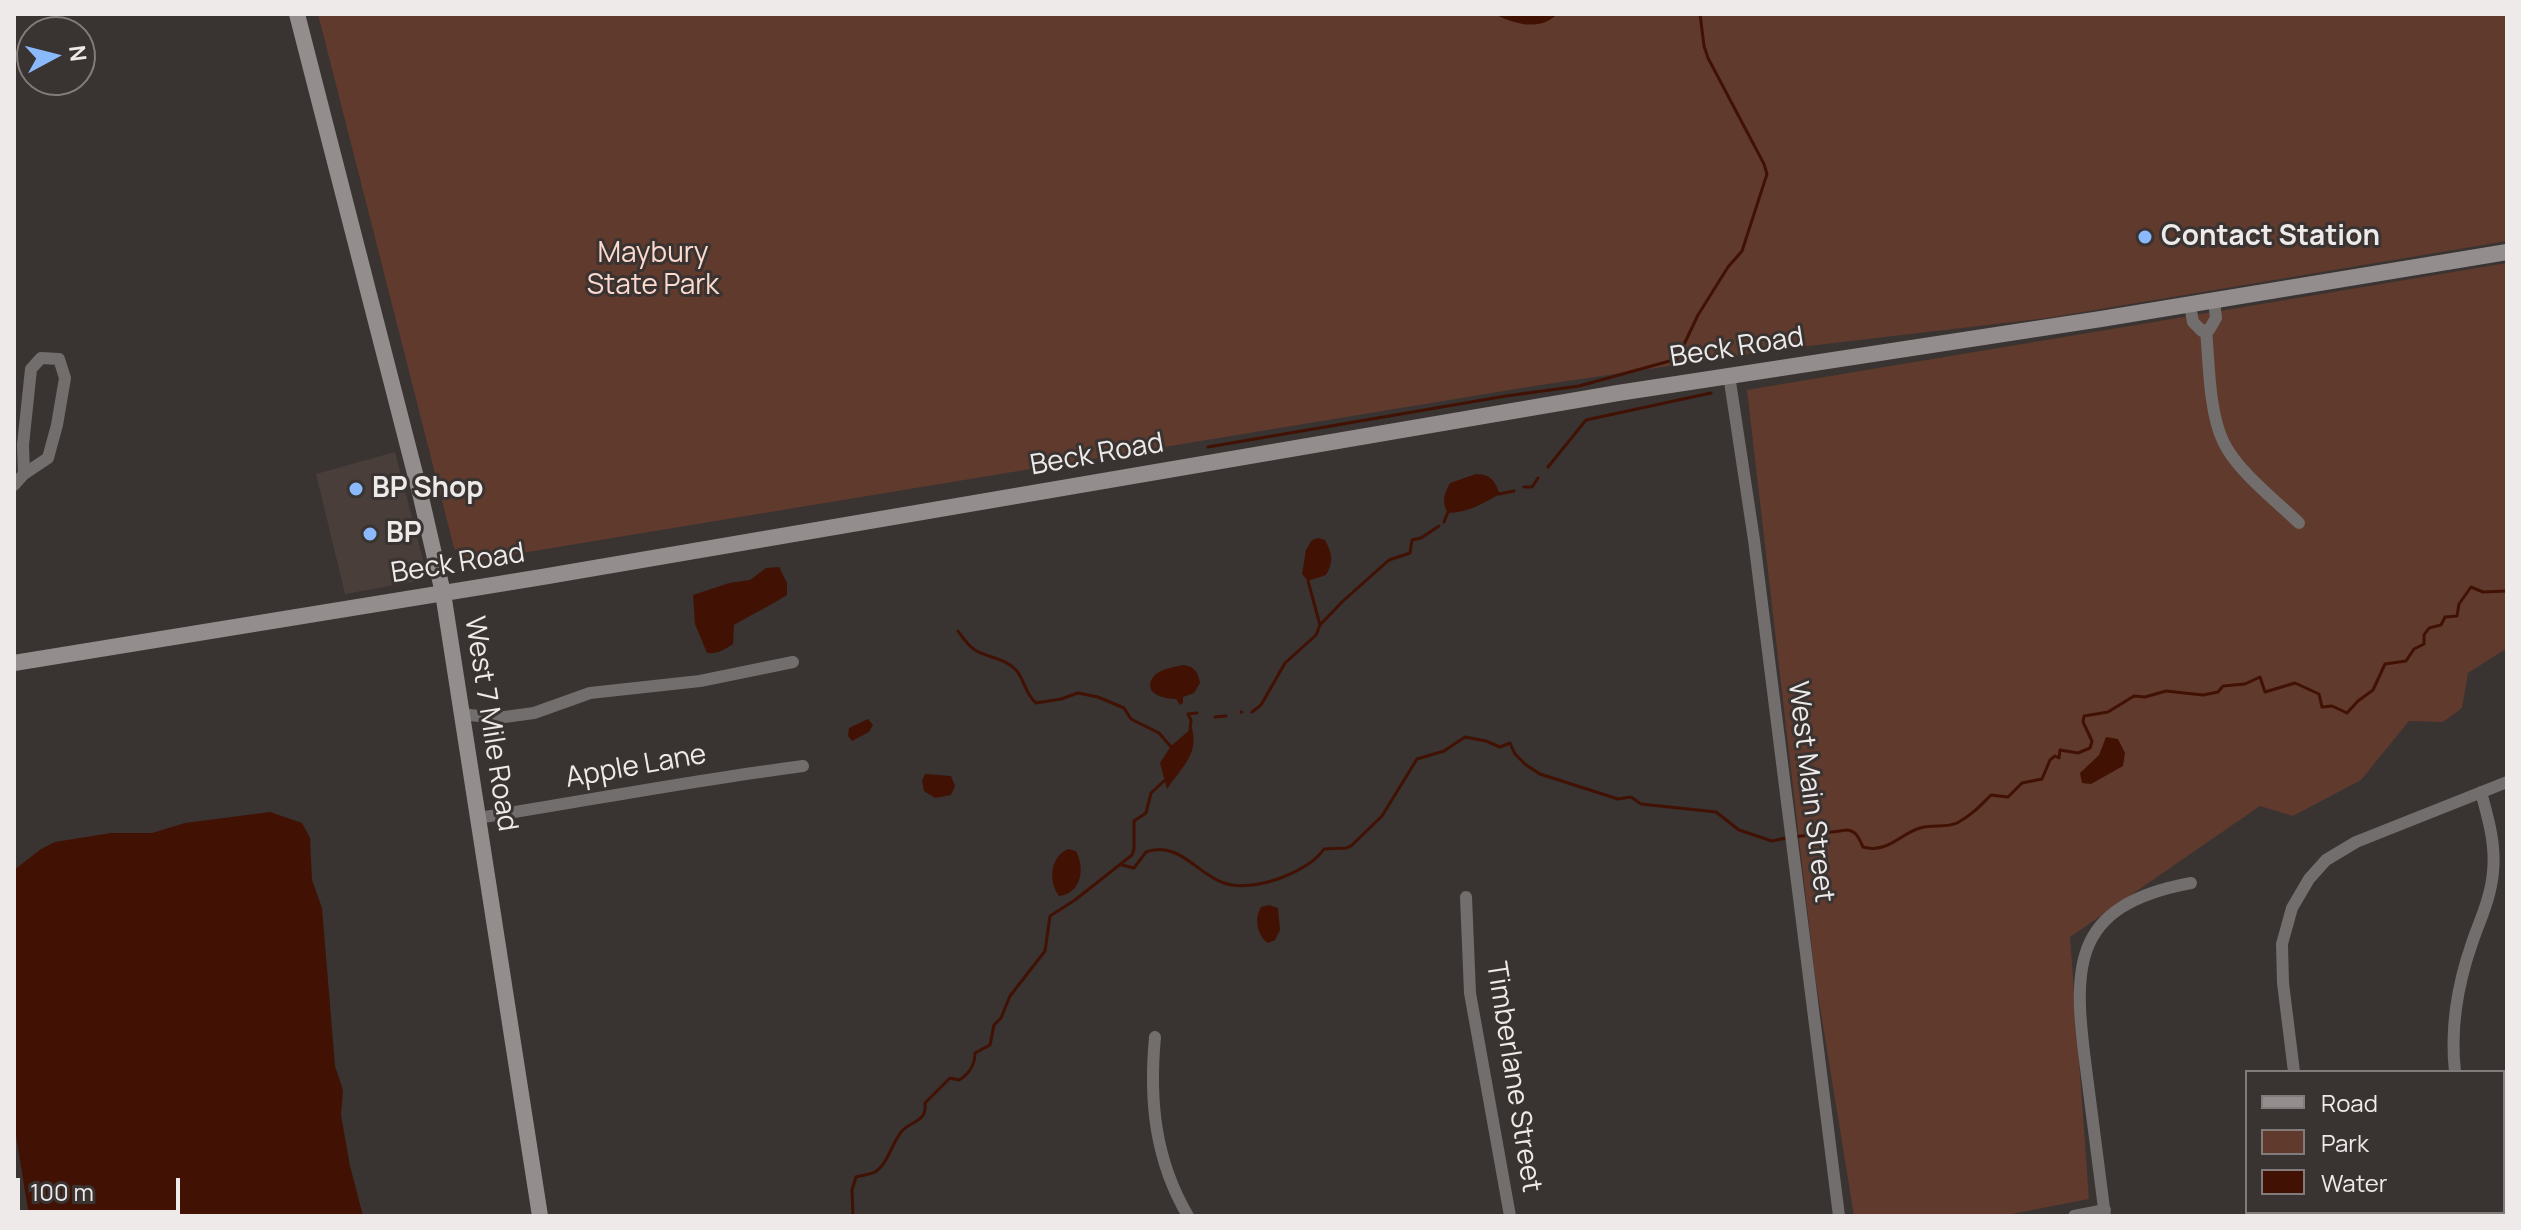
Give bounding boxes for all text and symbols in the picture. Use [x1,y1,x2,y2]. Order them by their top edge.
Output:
north arrow [16,16,96,96]
text: N [62,44,94,63]
place label: Contact Station [2161,220,2380,254]
marker: Contact Station [2136,228,2154,246]
park label: Maybury State Park [587,237,719,303]
street label: Beck Road [1668,321,1806,375]
street label: Beck Road [1028,427,1166,483]
place label: BP Shop [372,472,484,506]
marker: BP Shop [347,480,365,498]
place label: BP [386,517,422,551]
marker: BP [361,525,379,543]
street label: Beck Road [389,537,527,591]
street label: West 7 Mile Road [456,614,524,834]
street label: West Main Street [1780,680,1840,904]
street label: Apple Lane [563,738,709,796]
street label: Timberlane Street [1478,959,1548,1195]
legend [2245,1070,2505,1214]
text: Road [2321,1086,2378,1119]
text: Park [2321,1126,2369,1159]
scale bar [20,1162,184,1212]
text: Water [2321,1166,2388,1199]
text: 100 m [30,1175,94,1208]

